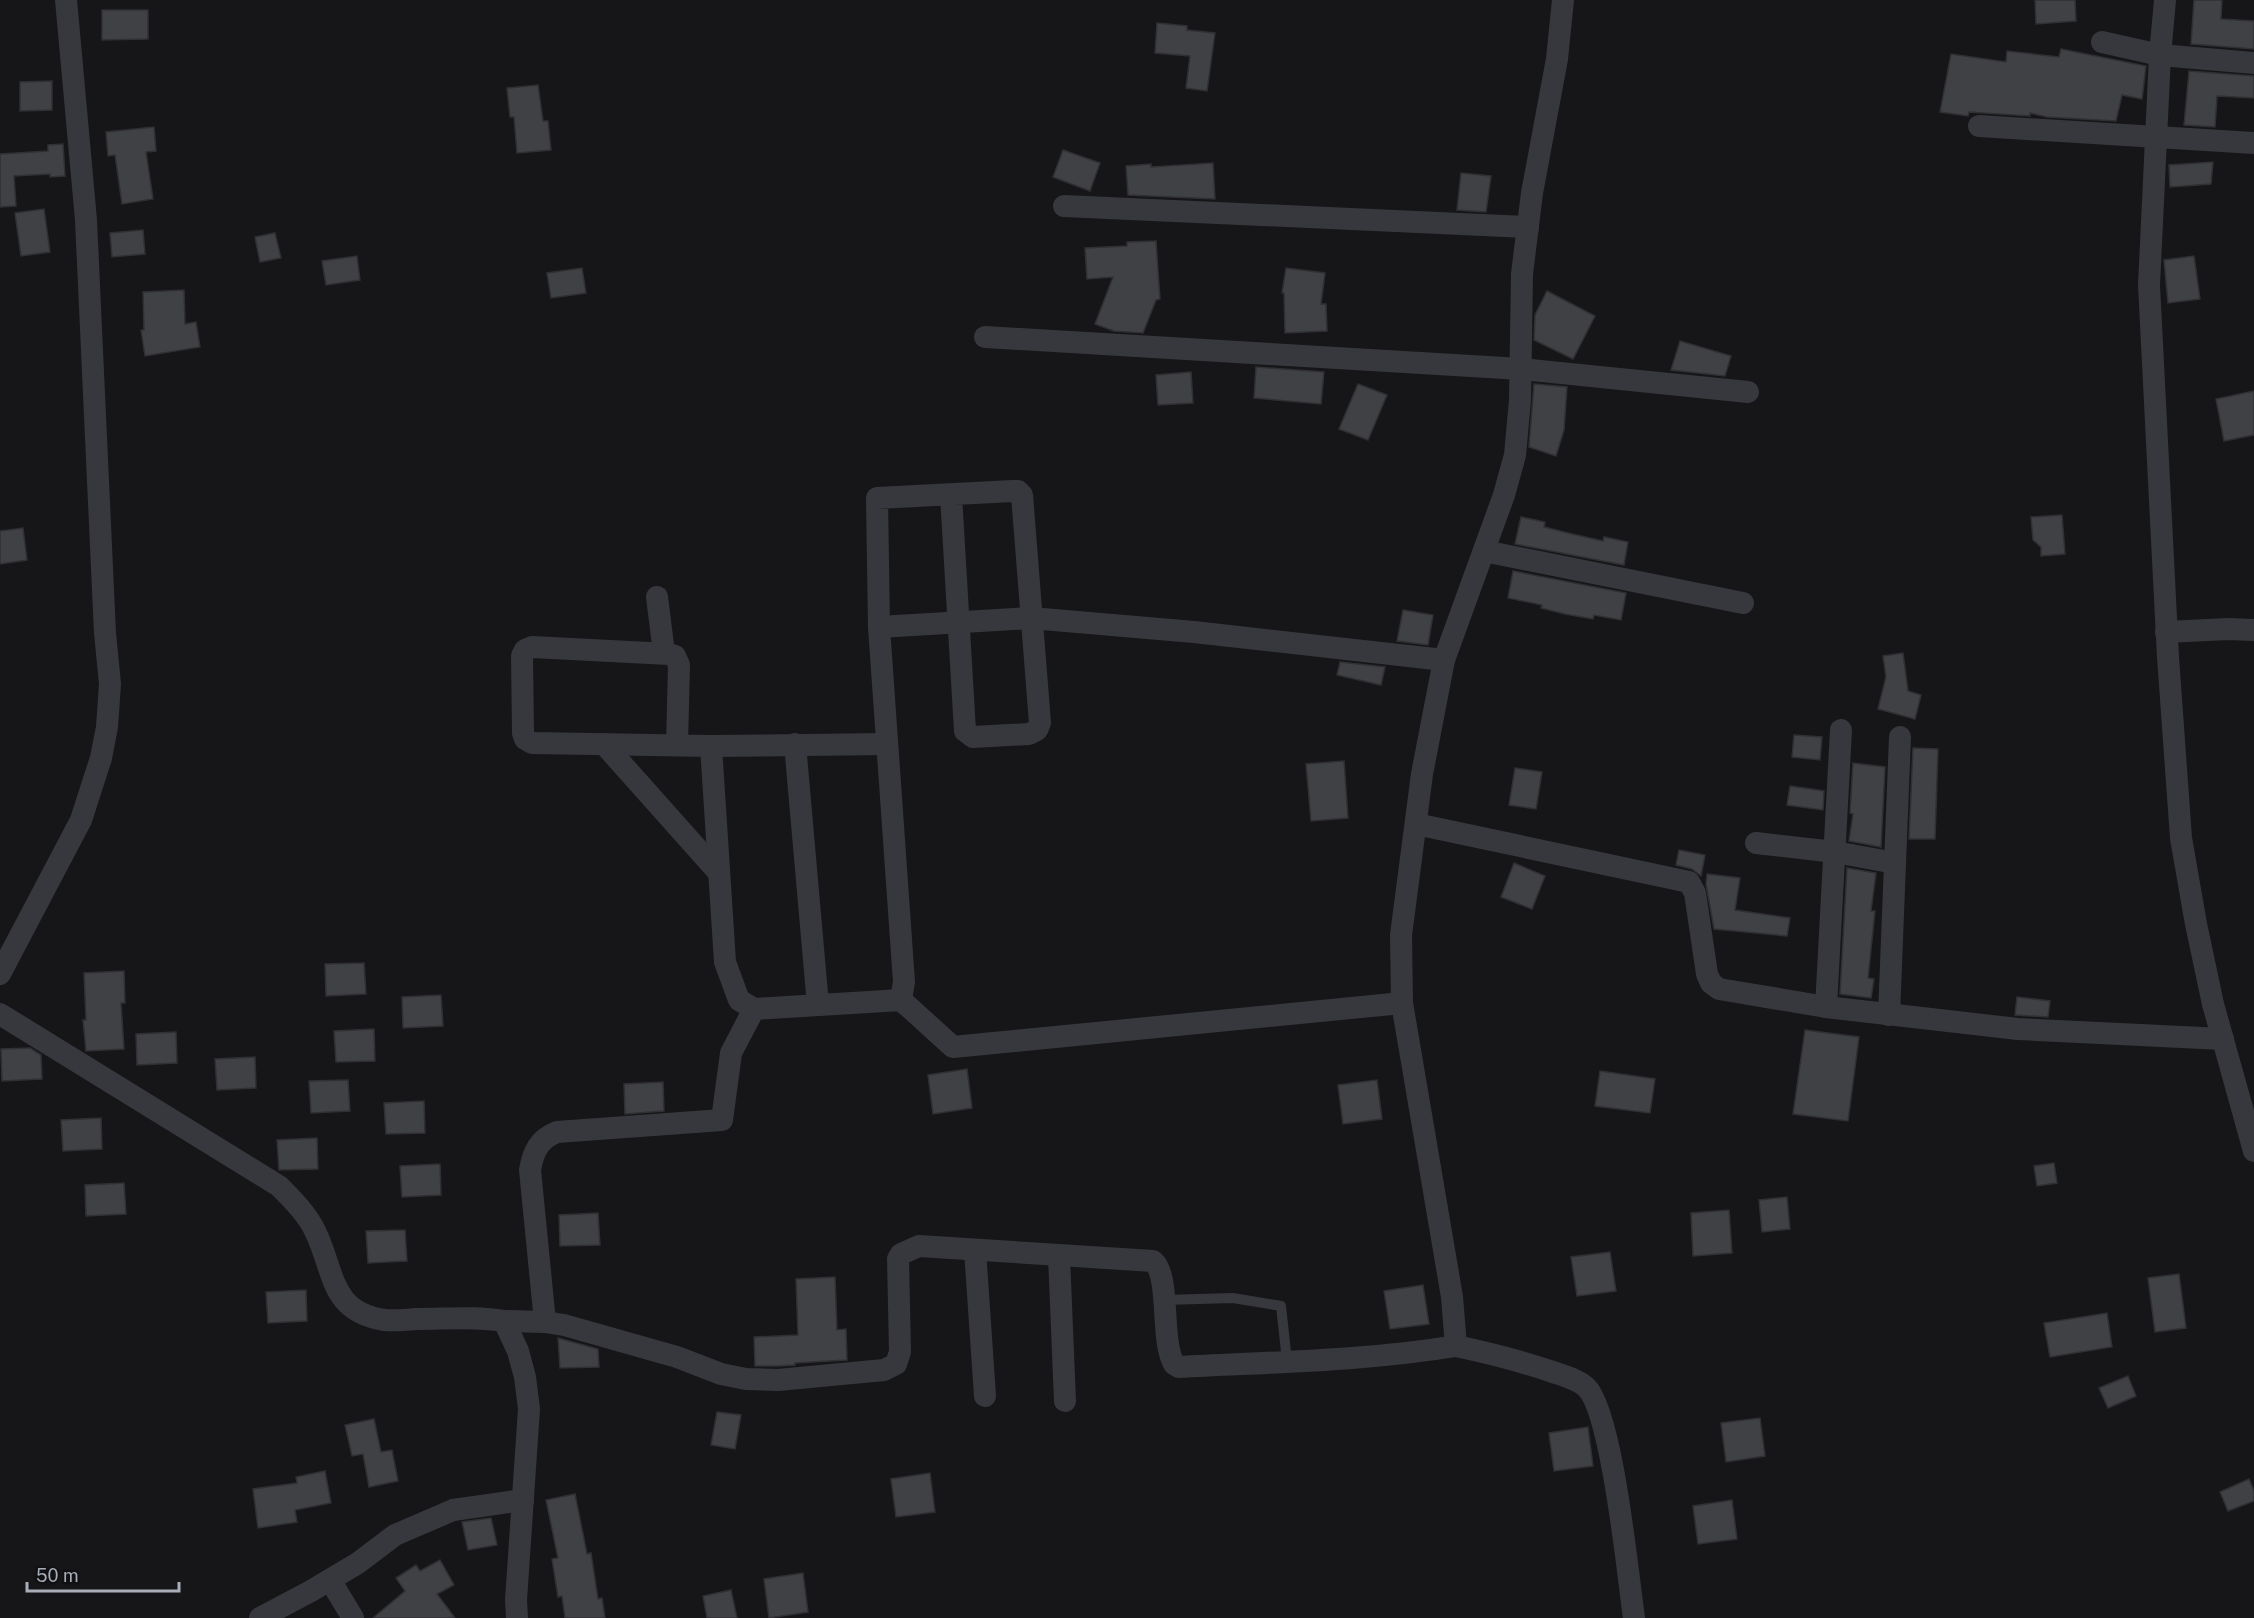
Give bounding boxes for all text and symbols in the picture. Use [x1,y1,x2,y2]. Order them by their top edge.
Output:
scale bar [27,1555,178,1593]
text: 50 m [36,1565,79,1586]

